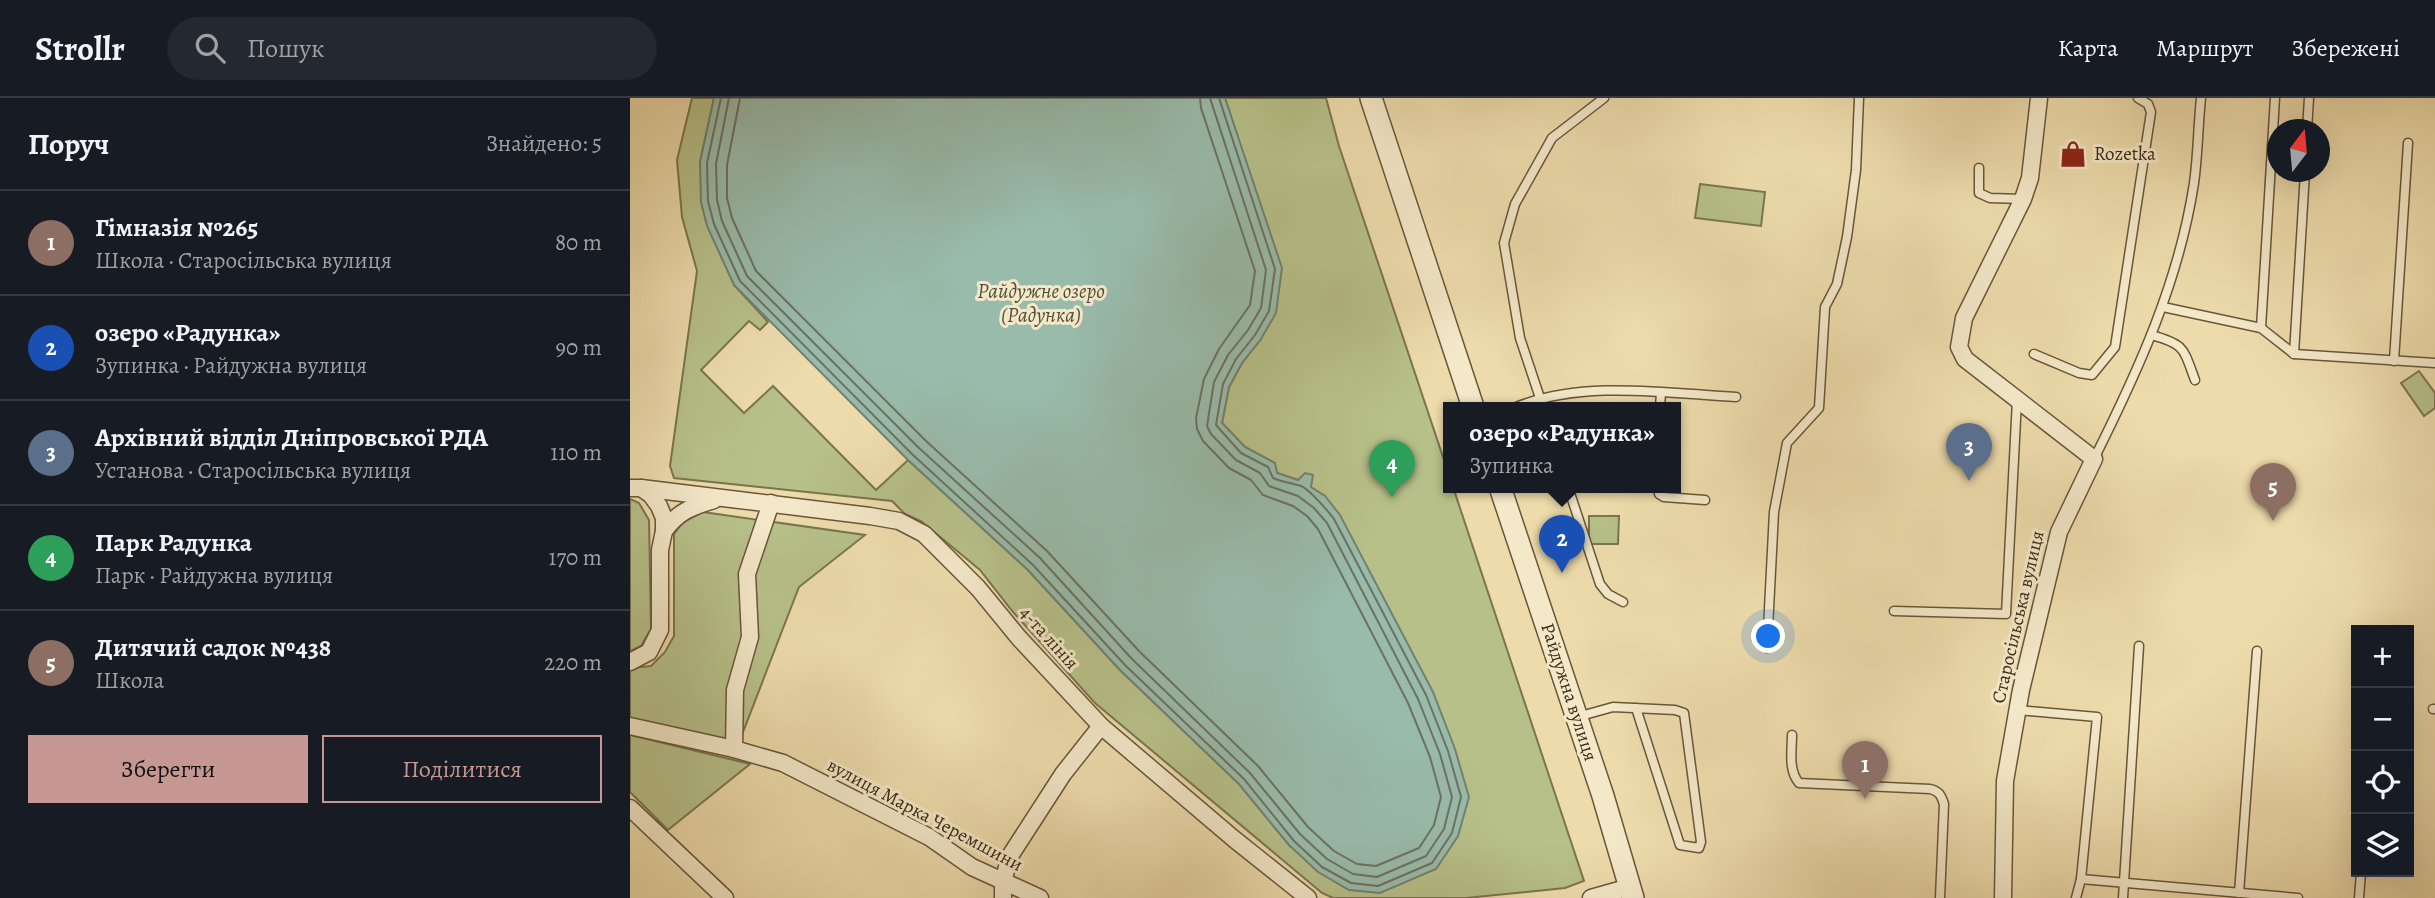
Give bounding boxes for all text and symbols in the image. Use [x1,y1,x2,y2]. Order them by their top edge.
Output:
search box [167,17,657,80]
text: Strollr [35,26,125,71]
icon: search [191,29,229,67]
text: Пошук [247,31,325,66]
text: Карта [2058,32,2118,64]
text: Маршрут [2156,32,2253,64]
text: Збережені [2291,32,2400,64]
north arrow [2267,119,2330,182]
text: Поруч [28,124,109,164]
text: Знайдено: 5 [486,128,602,159]
shop icon: Rozetka [2058,139,2088,169]
place label: Rozetka [2094,141,2156,167]
text: Гімназія №265 [95,210,258,245]
text: 1 [47,227,55,258]
text: 80 m [555,227,602,258]
text: Школа · Старосільська вулиця [95,245,392,276]
water label: Райдужне озеро (Радунка) [977,277,1105,329]
text: озеро «Радунка» [95,315,280,350]
text: 2 [45,332,57,363]
text: 90 m [556,332,602,363]
text: Зупинка · Райдужна вулиця [95,350,367,381]
popup [1443,402,1681,493]
text: озеро «Радунка» [1469,415,1655,450]
text: Архівний відділ Дніпровської РДА [95,420,488,455]
pin: 3 [1946,423,1992,481]
text: 3 [46,437,56,468]
text: 110 m [550,437,602,468]
pin: 4 [1369,440,1415,498]
text: Зупинка [1469,450,1554,481]
text: Установа · Старосільська вулиця [95,455,411,486]
pin: 5 [2250,463,2296,521]
pin: 2 [1539,515,1585,573]
text: Парк Радунка [95,525,252,560]
street label: Старосільська вулиця [1985,528,2051,706]
text: 4 [46,542,56,573]
text: 170 m [549,542,602,573]
text: Парк · Райдужна вулиця [95,560,333,591]
street label: 4-та лінія [1014,601,1084,675]
your location [1751,619,1785,653]
street label: Райдужна вулиця [1534,620,1604,764]
map controls [2351,625,2414,877]
button: + [2351,625,2414,688]
text: Дитячий садок №438 [95,630,331,665]
text: 5 [46,647,56,678]
text: 220 m [544,647,602,678]
text: Школа [95,665,164,696]
button: − [2351,688,2414,751]
button: Зберегти [28,735,308,803]
button: Поділитися [322,735,602,803]
pin: 1 [1842,741,1888,799]
button: locate [2351,751,2414,814]
street label: вулиця Марка Черемшини [823,752,1027,878]
button: layers [2351,814,2414,877]

